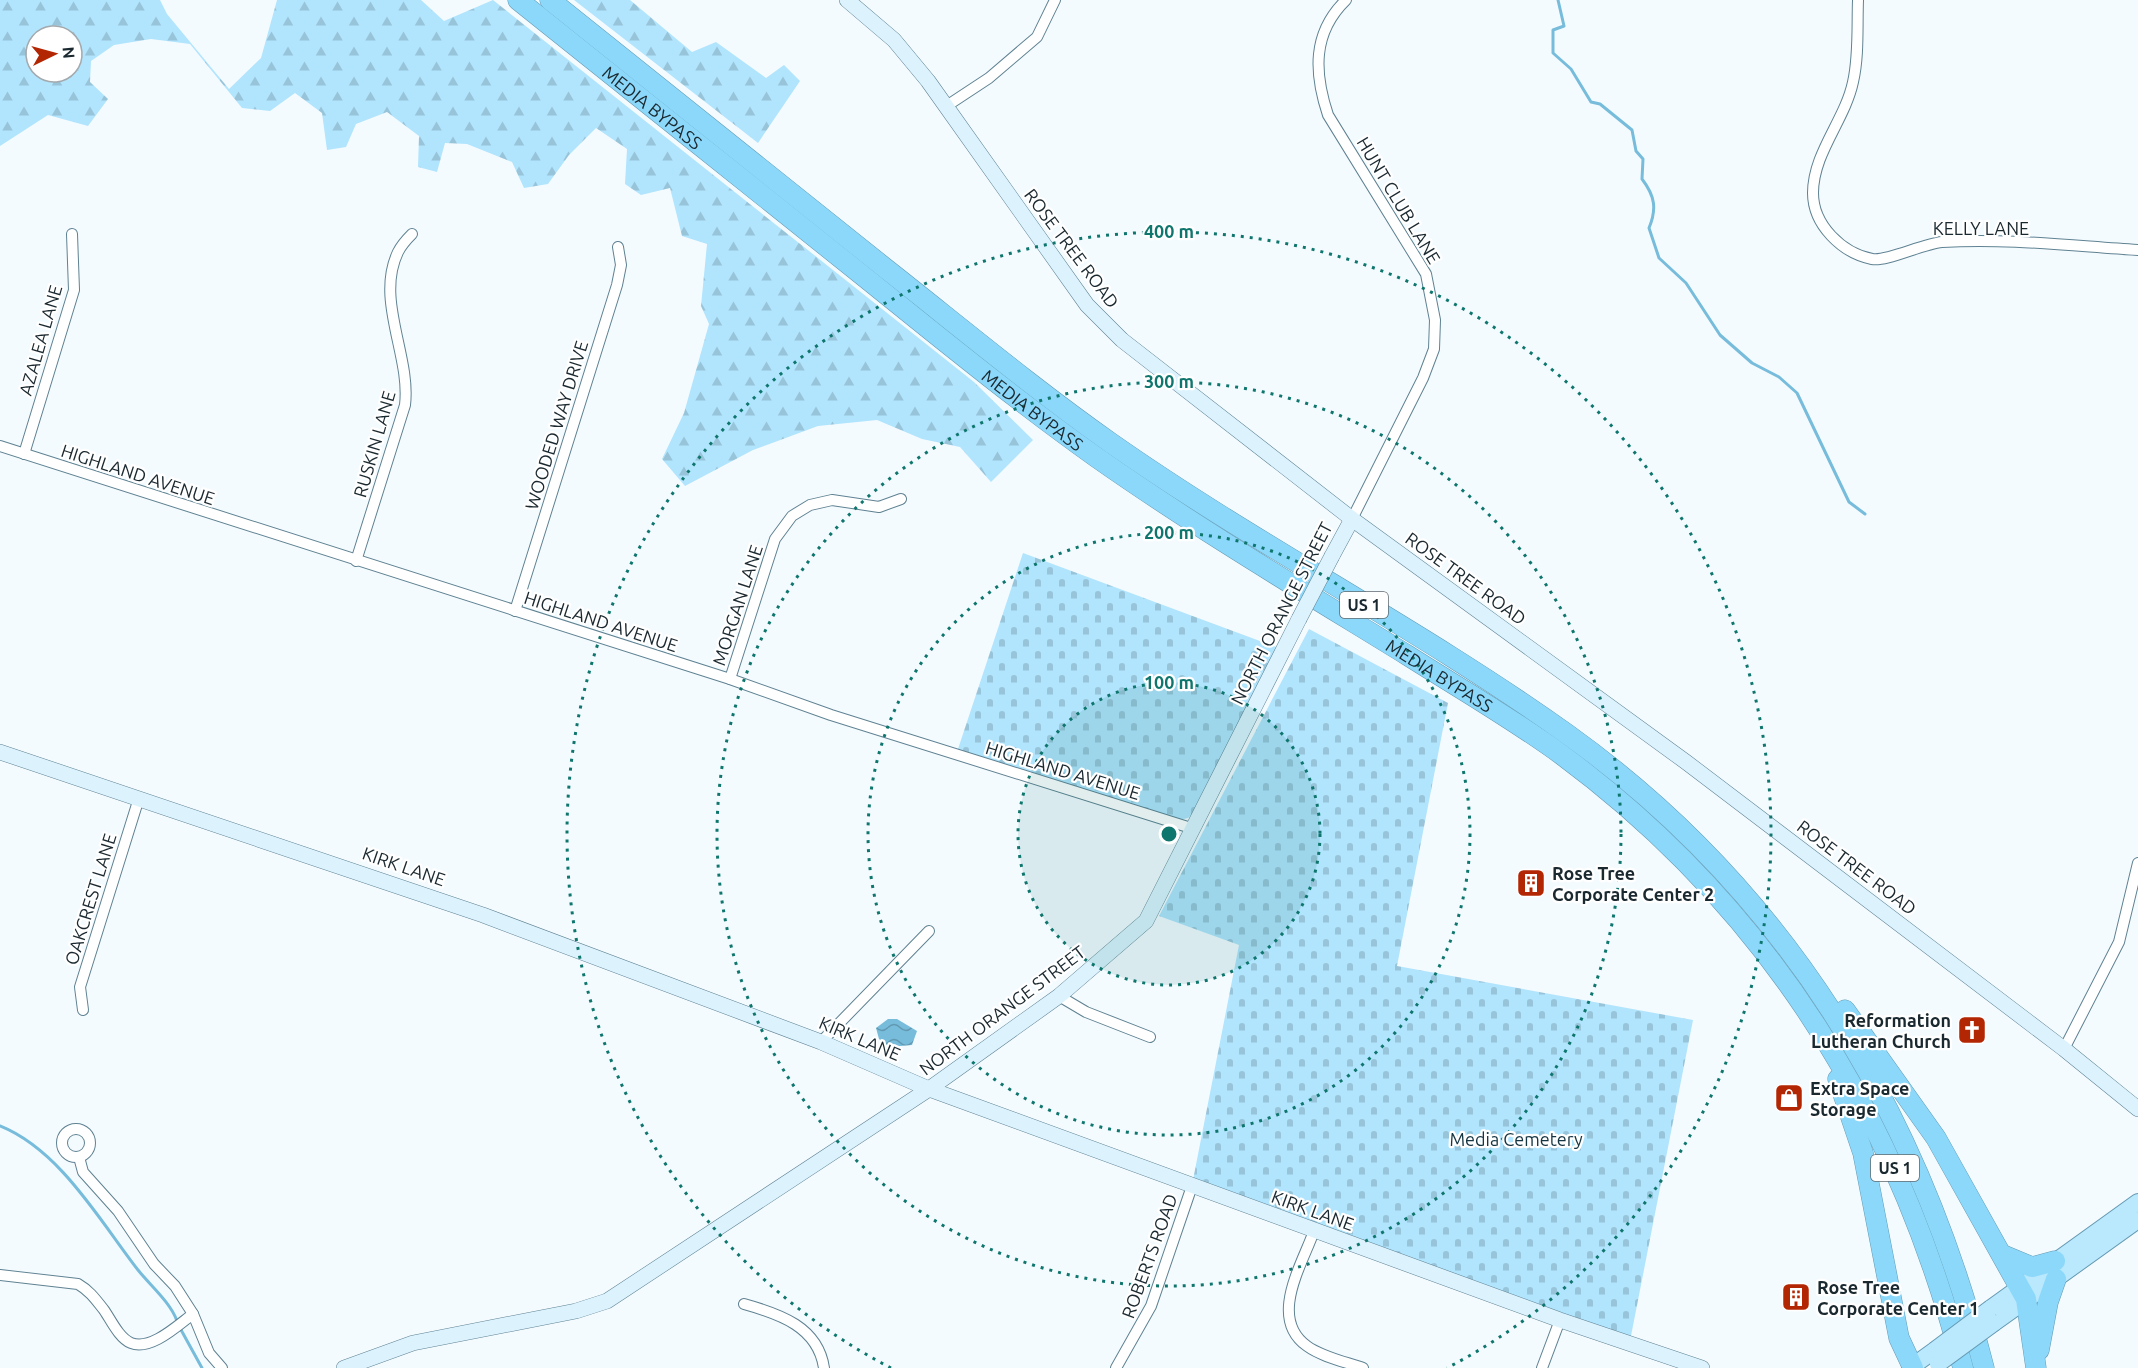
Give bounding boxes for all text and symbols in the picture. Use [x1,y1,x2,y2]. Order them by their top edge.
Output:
north arrow [24,24,84,84]
text: N [59,46,78,59]
street label: MEDIA BYPASS [599,62,706,153]
street label: HUNT CLUB LANE [1353,133,1445,267]
street label: ROSE TREE ROAD [1021,185,1123,311]
street label: KELLY LANE [1933,218,2029,238]
text: 400 m [1144,221,1194,241]
street label: AZALEA LANE [15,283,65,397]
street label: WOODED WAY DRIVE [521,338,591,512]
street label: MEDIA BYPASS [978,365,1087,454]
text: 300 m [1144,371,1194,391]
street label: RUSKIN LANE [349,388,399,500]
street label: HIGHLAND AVENUE [59,440,217,508]
street label: NORTH ORANGE STREET [1226,518,1336,708]
text: 200 m [1144,522,1194,542]
street label: ROSE TREE ROAD [1402,528,1530,628]
street label: MORGAN LANE [708,542,766,668]
street label: HIGHLAND AVENUE [522,587,680,655]
road number: US 1 [1340,592,1388,618]
street label: MEDIA BYPASS [1383,635,1496,716]
text: 100 m [1144,672,1194,692]
street label: HIGHLAND AVENUE [983,737,1143,803]
street label: ROSE TREE ROAD [1794,816,1920,918]
centre of rings [1159,824,1179,844]
street label: OAKCREST LANE [61,831,119,967]
street label: KIRK LANE [360,843,448,889]
place label: Rose Tree Corporate Center 2 [1552,863,1714,904]
building icon: Rose Tree Corporate Center 2 [1515,867,1547,899]
street label: NORTH ORANGE STREET [915,941,1089,1079]
place label: Reformation Lutheran Church [1811,1010,1951,1051]
street label: KIRK LANE [816,1012,904,1064]
church icon: Reformation Lutheran Church [1956,1014,1988,1046]
place label: Extra Space Storage [1810,1078,1910,1119]
shop icon: Extra Space Storage [1773,1082,1805,1114]
park label: Media Cemetery [1449,1129,1583,1149]
road number: US 1 [1871,1155,1919,1181]
street label: KIRK LANE [1269,1186,1357,1234]
street label: ROBERTS ROAD [1117,1191,1181,1321]
place label: Rose Tree Corporate Center 1 [1817,1277,1979,1318]
building icon: Rose Tree Corporate Center 1 [1780,1281,1812,1313]

